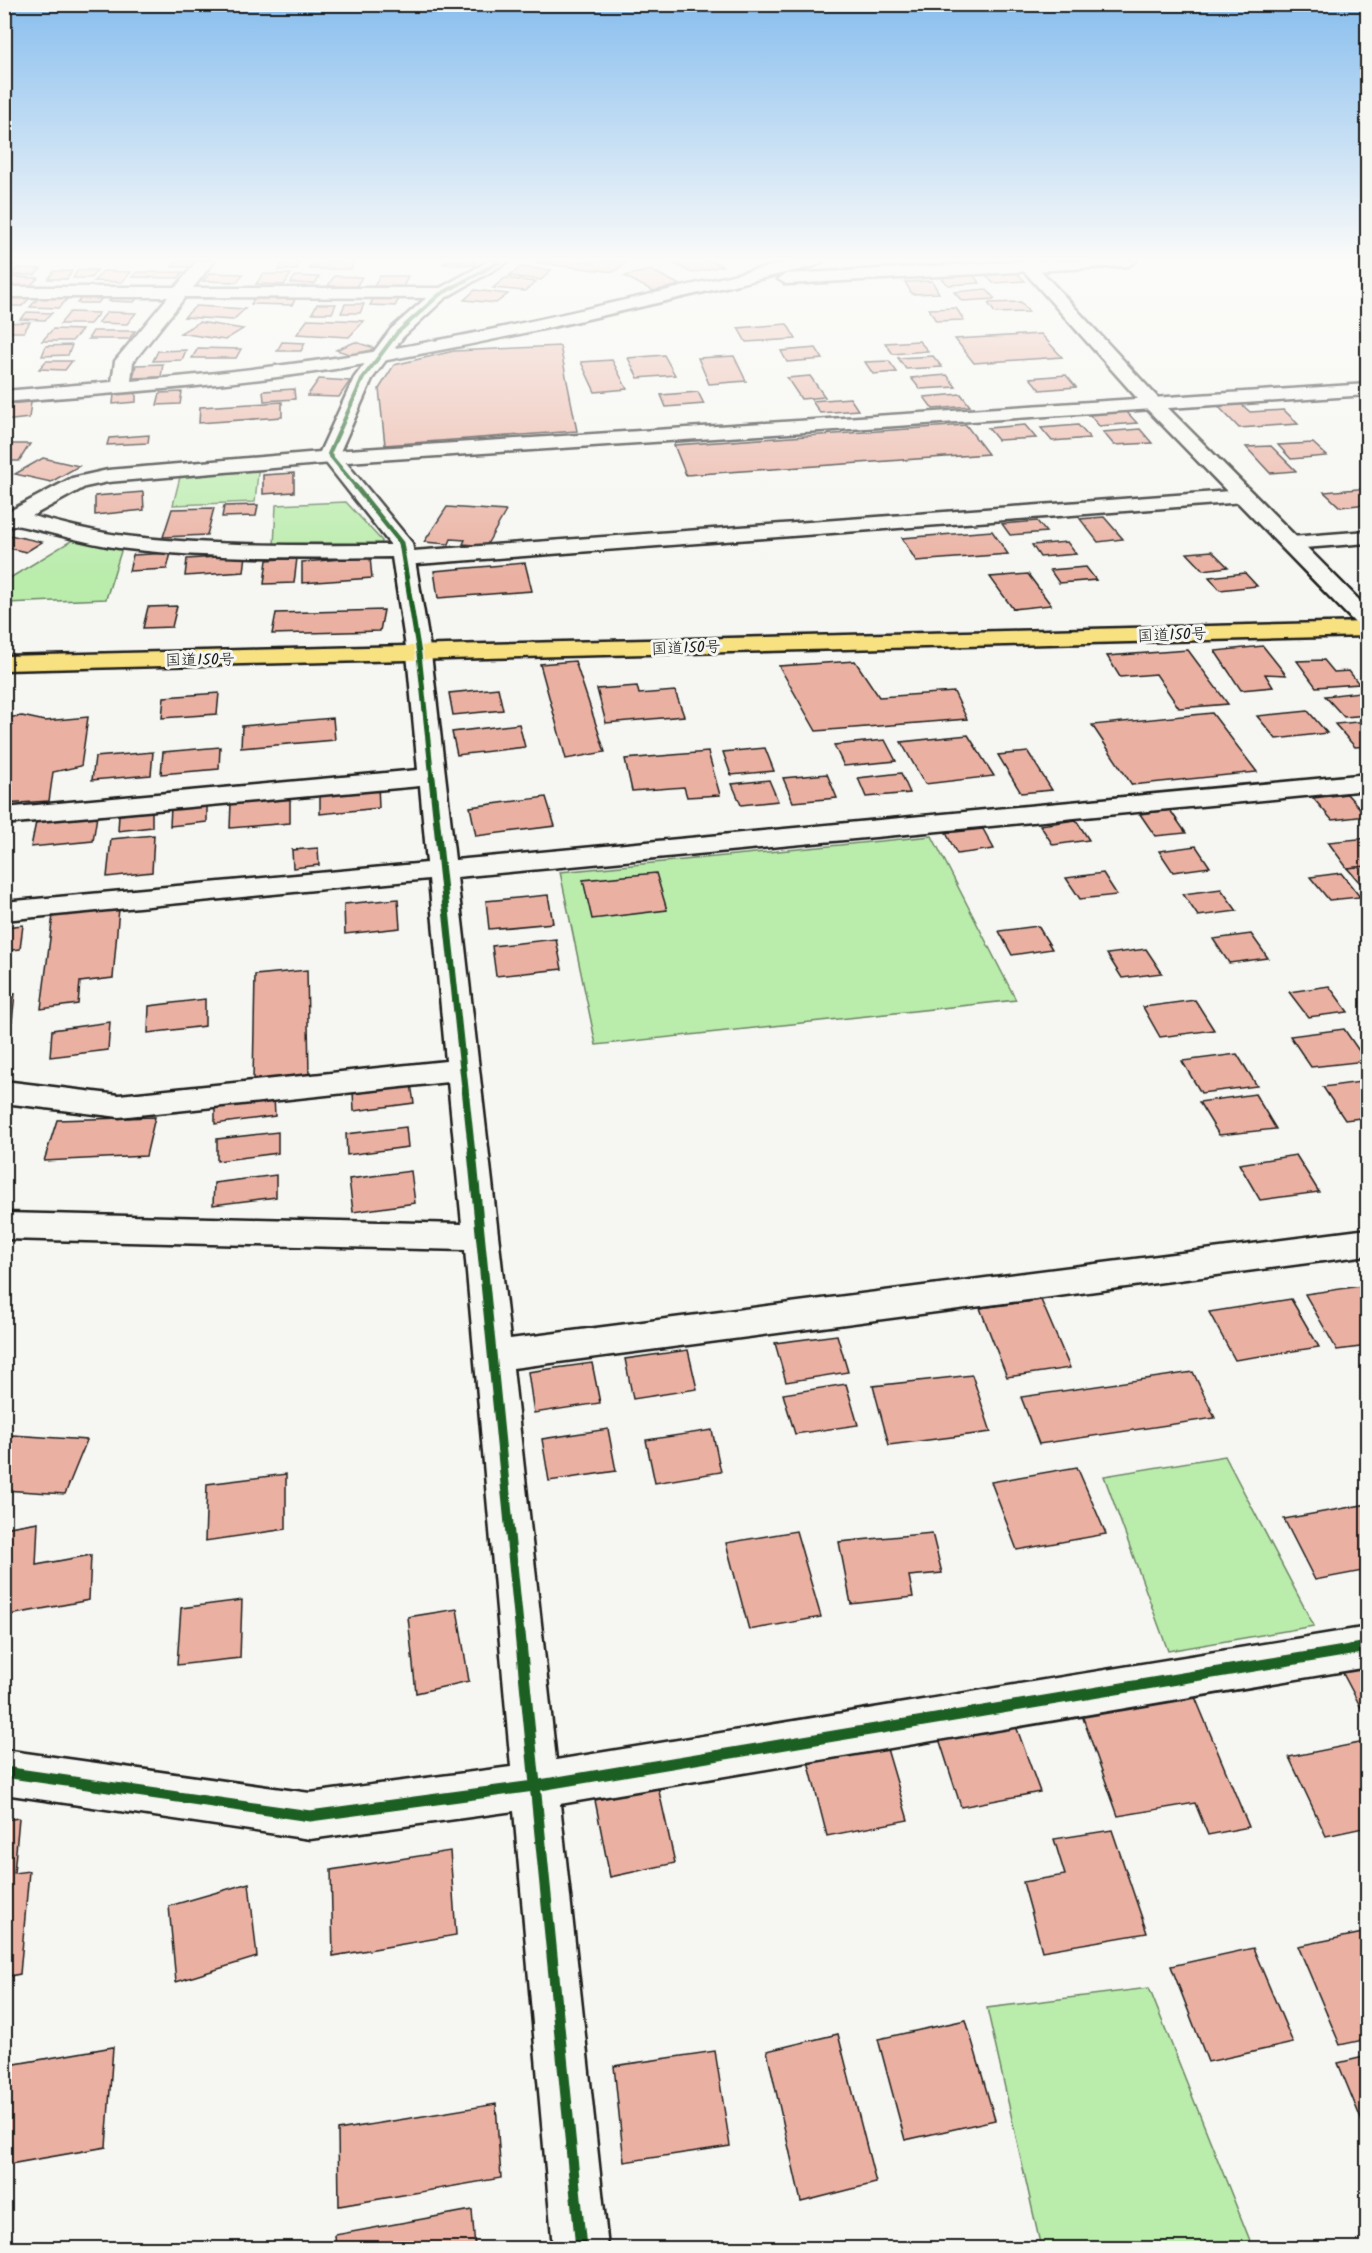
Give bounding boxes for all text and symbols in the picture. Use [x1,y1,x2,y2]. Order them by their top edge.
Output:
street label: 国道150号 [1137,622,1207,649]
street label: 国道150号 [651,635,721,662]
street label: 国道150号 [165,647,235,674]

